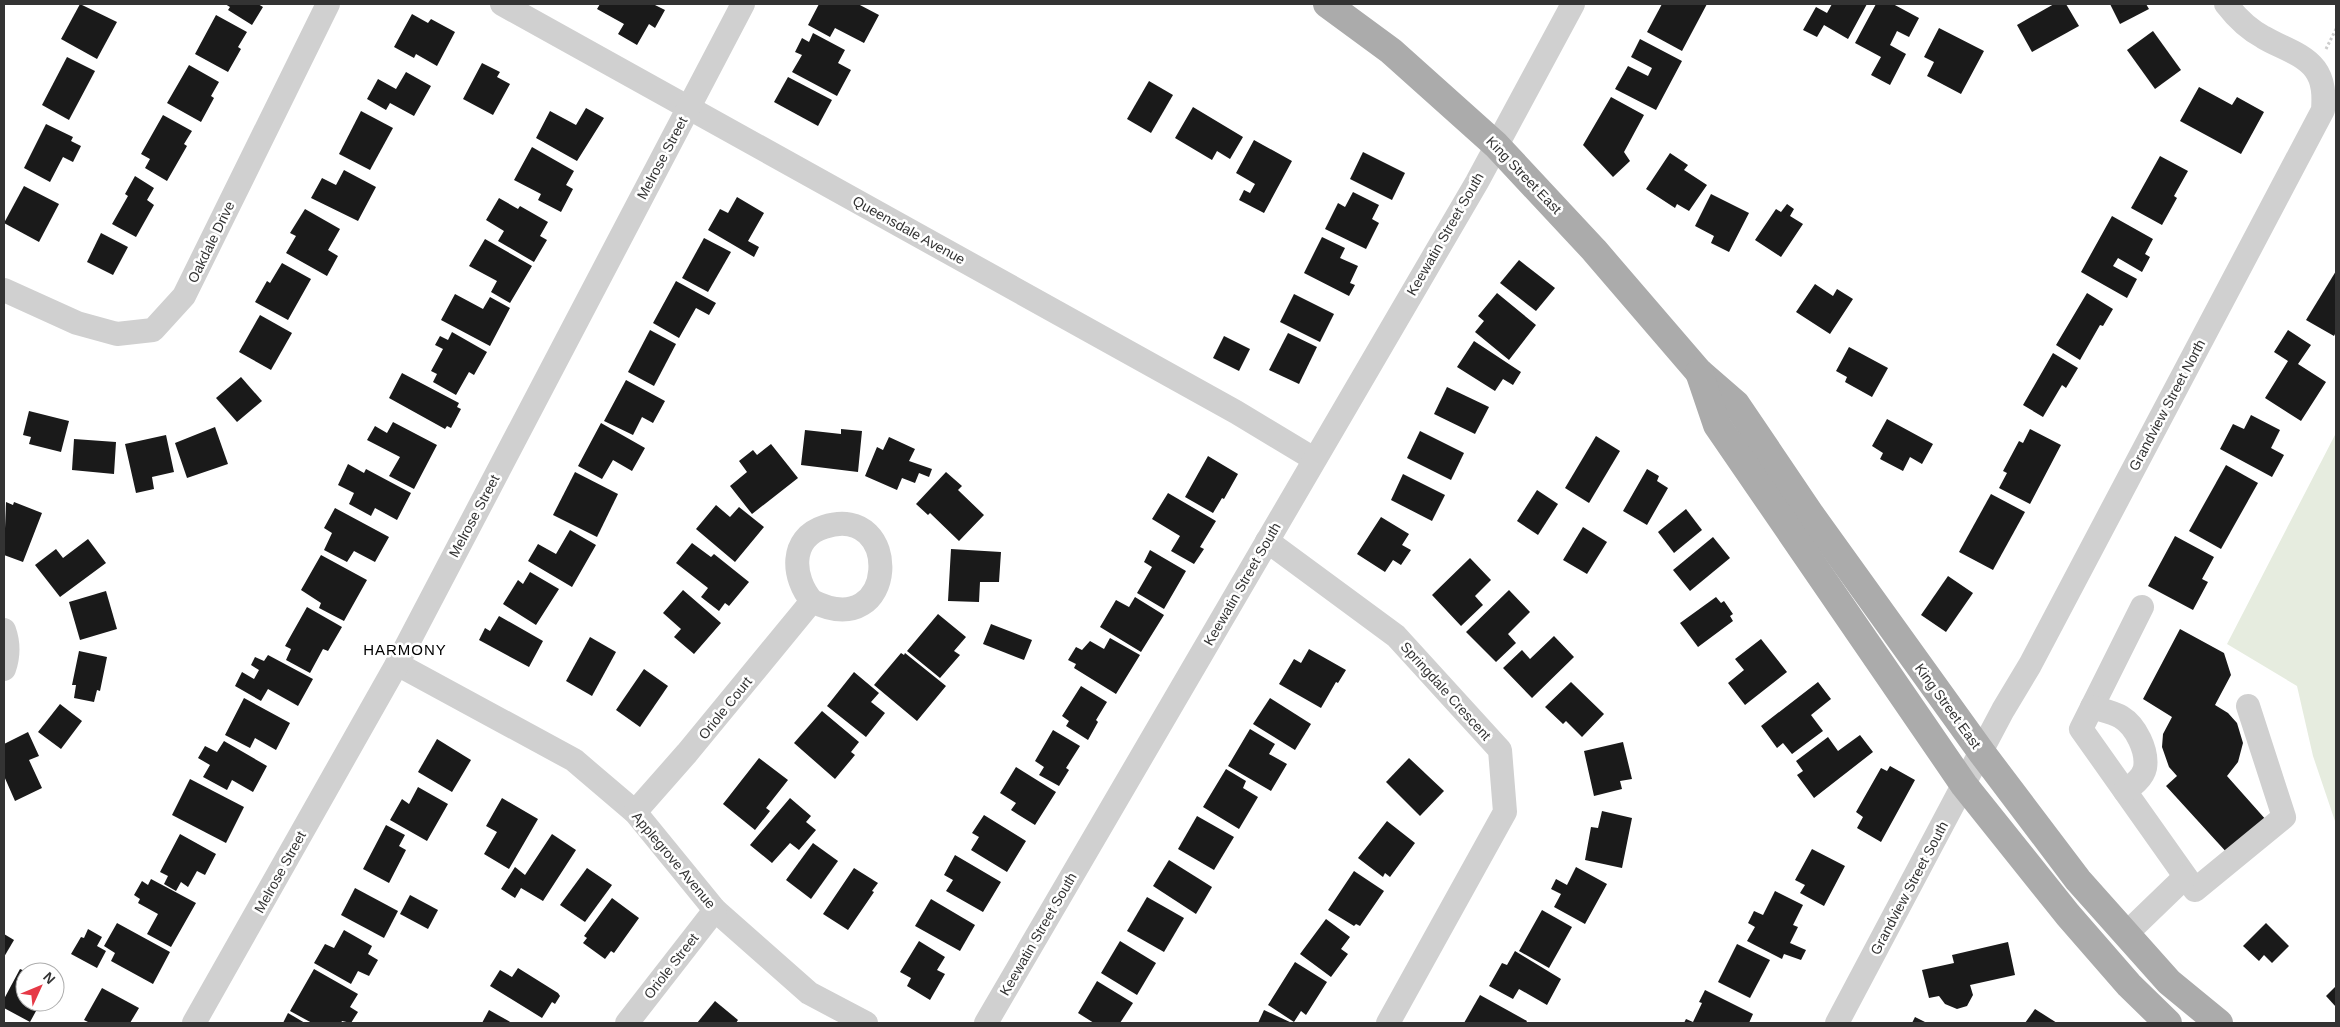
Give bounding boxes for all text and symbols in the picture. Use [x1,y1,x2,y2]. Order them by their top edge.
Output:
street label: Melrose Street [634,114,690,202]
street label: King Street East [1483,133,1565,217]
street label: Keewatin Street South [1403,170,1487,298]
street label: Queensdale Avenue [850,192,968,268]
street label: Oakdale Drive [184,198,238,285]
street label: Grandview Street North [2126,337,2208,473]
street label: Melrose Street [446,472,502,560]
street label: Keewatin Street South [1200,520,1284,648]
street label: Springdale Crescent [1398,639,1494,744]
district label: HARMONY [363,641,447,658]
street label: King Street East [1912,660,1984,752]
street label: Oriole Court [695,674,755,742]
street label: Applegrove Avenue [629,808,719,912]
street label: Grandview Street South [1867,819,1951,957]
street label: Melrose Street [251,828,309,916]
street label: Keewatin Street South [996,870,1080,998]
street label: Oriole Street [641,930,702,1002]
north arrow [15,962,65,1012]
text: N [40,969,59,987]

